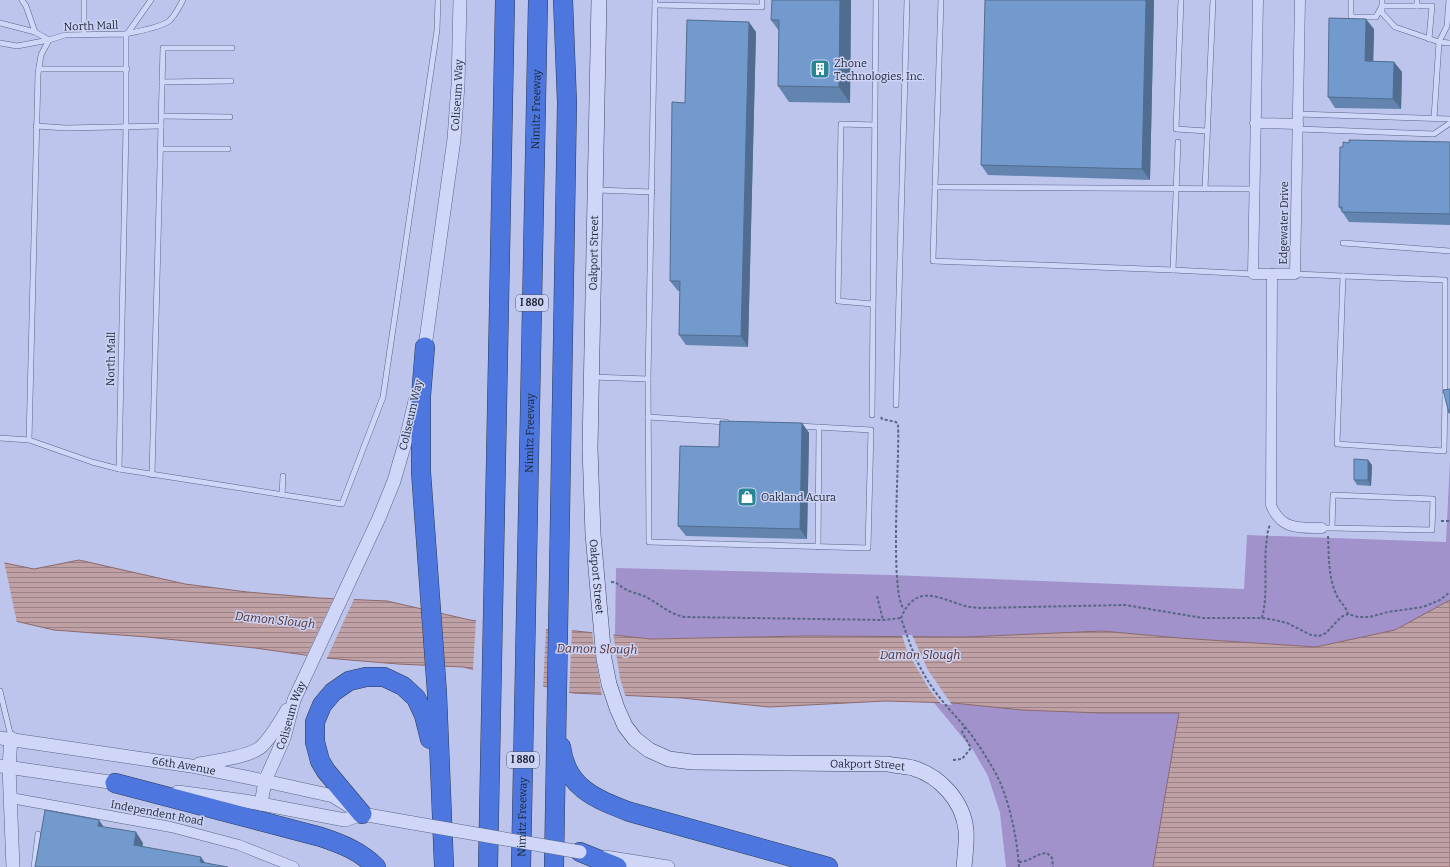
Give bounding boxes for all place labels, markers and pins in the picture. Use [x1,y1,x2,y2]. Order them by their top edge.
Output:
place label: Zhone Technologies, Inc. [834,57,925,83]
building icon: Zhone Technologies, Inc. [809,58,831,80]
shop icon: Oakland Acura [736,486,758,508]
place label: Oakland Acura [761,491,836,504]

